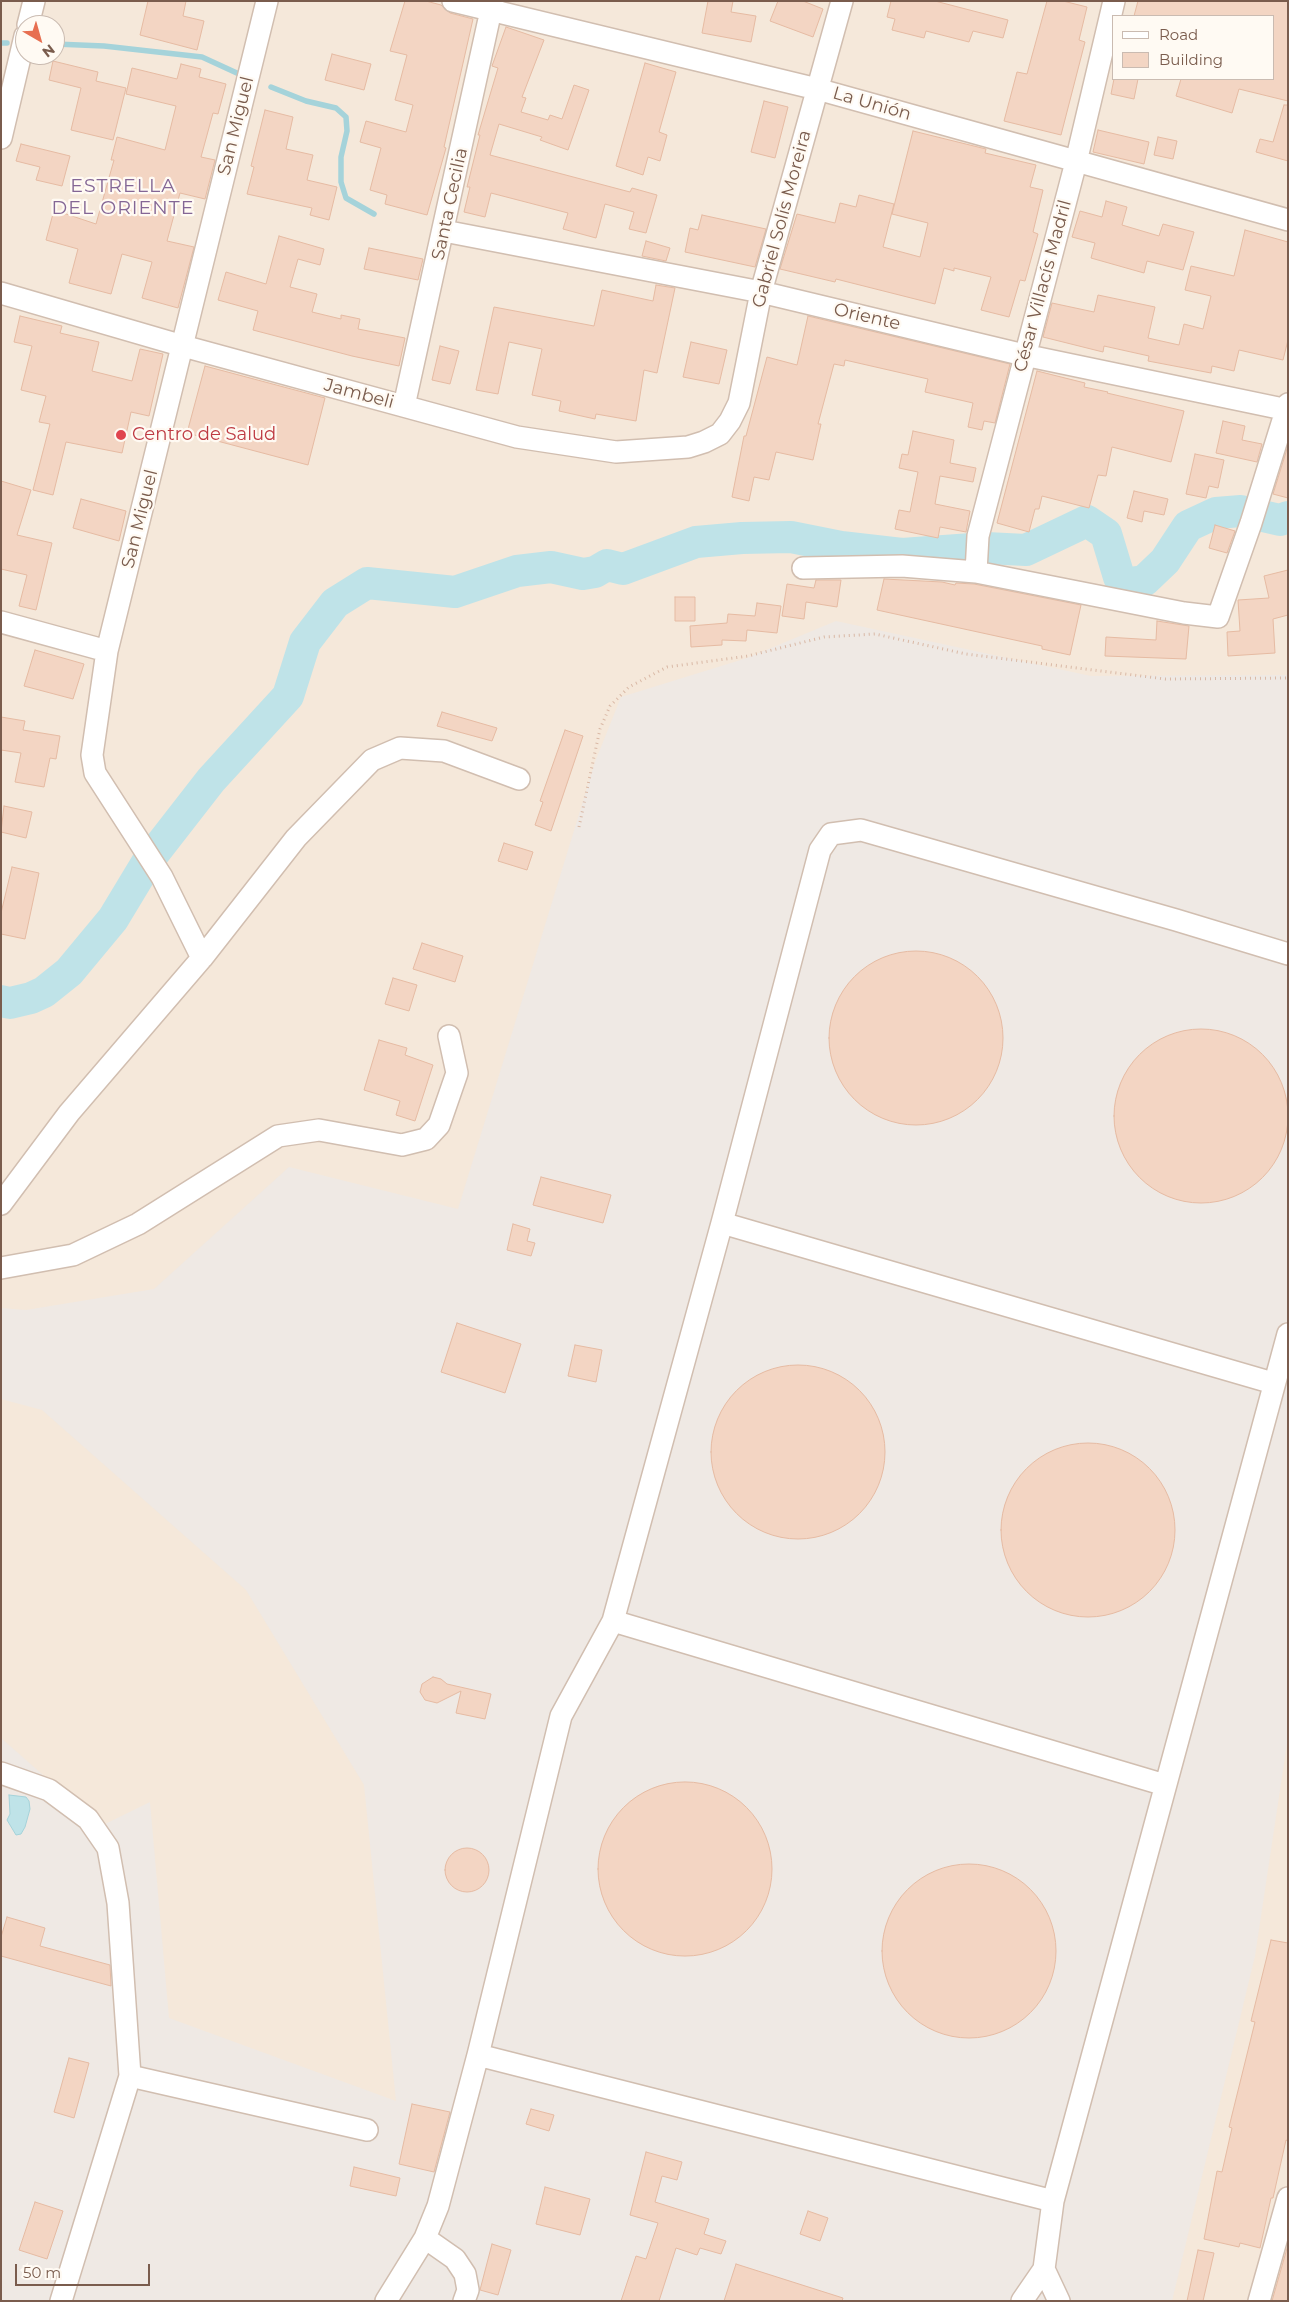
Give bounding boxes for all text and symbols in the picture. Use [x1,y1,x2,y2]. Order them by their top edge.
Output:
north arrow [15,15,65,65]
legend [1112,15,1274,80]
text: Road [1159,25,1198,44]
text: N [39,40,59,62]
text: Building [1159,50,1223,69]
street label: San Miguel [213,75,259,177]
street label: La Unión [830,83,914,125]
street label: Gabriel Solís Moreira [748,128,816,310]
street label: Santa Cecilia [428,146,472,262]
district label: ESTRELLA DEL ORIENTE [50,175,196,219]
street label: César Villacís Madril [1010,198,1076,374]
street label: Oriente [831,299,903,335]
street label: Jambeli [322,374,396,414]
place label: Centro de Salud [132,424,276,446]
marker: Centro de Salud [114,428,128,442]
street label: San Miguel [117,468,163,570]
scale bar [18,2254,152,2286]
text: 50 m [23,2263,61,2282]

